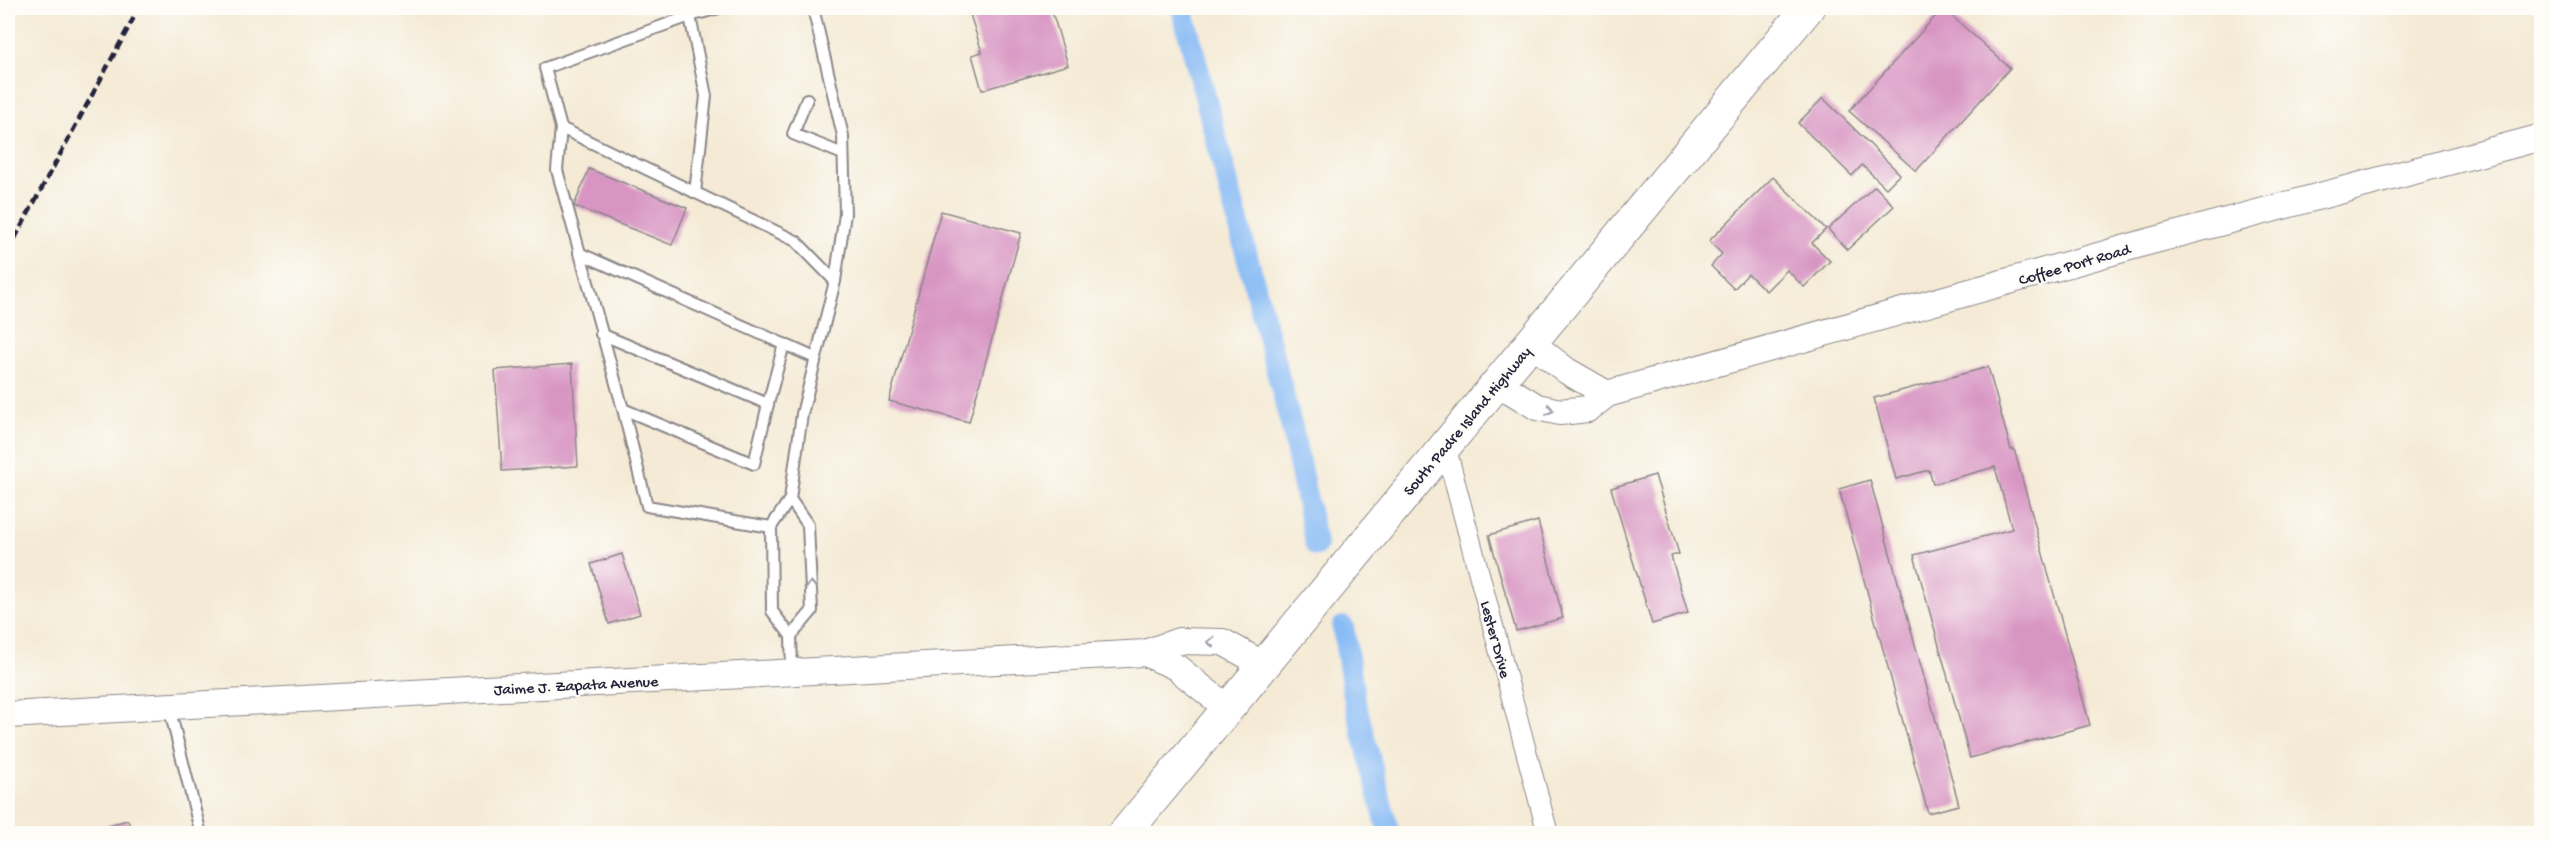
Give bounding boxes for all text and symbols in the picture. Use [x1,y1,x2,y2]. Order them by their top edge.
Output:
street label: Coffee Port Road [2017,241,2134,291]
street label: South Padre Island Highway [1401,344,1537,501]
one-way arrow [1545,402,1555,415]
one-way arrow [804,580,817,589]
street label: Lester Drive [1474,599,1513,681]
one-way arrow [1206,635,1215,648]
street label: Jaime J. Zapata Avenue [493,674,660,701]

